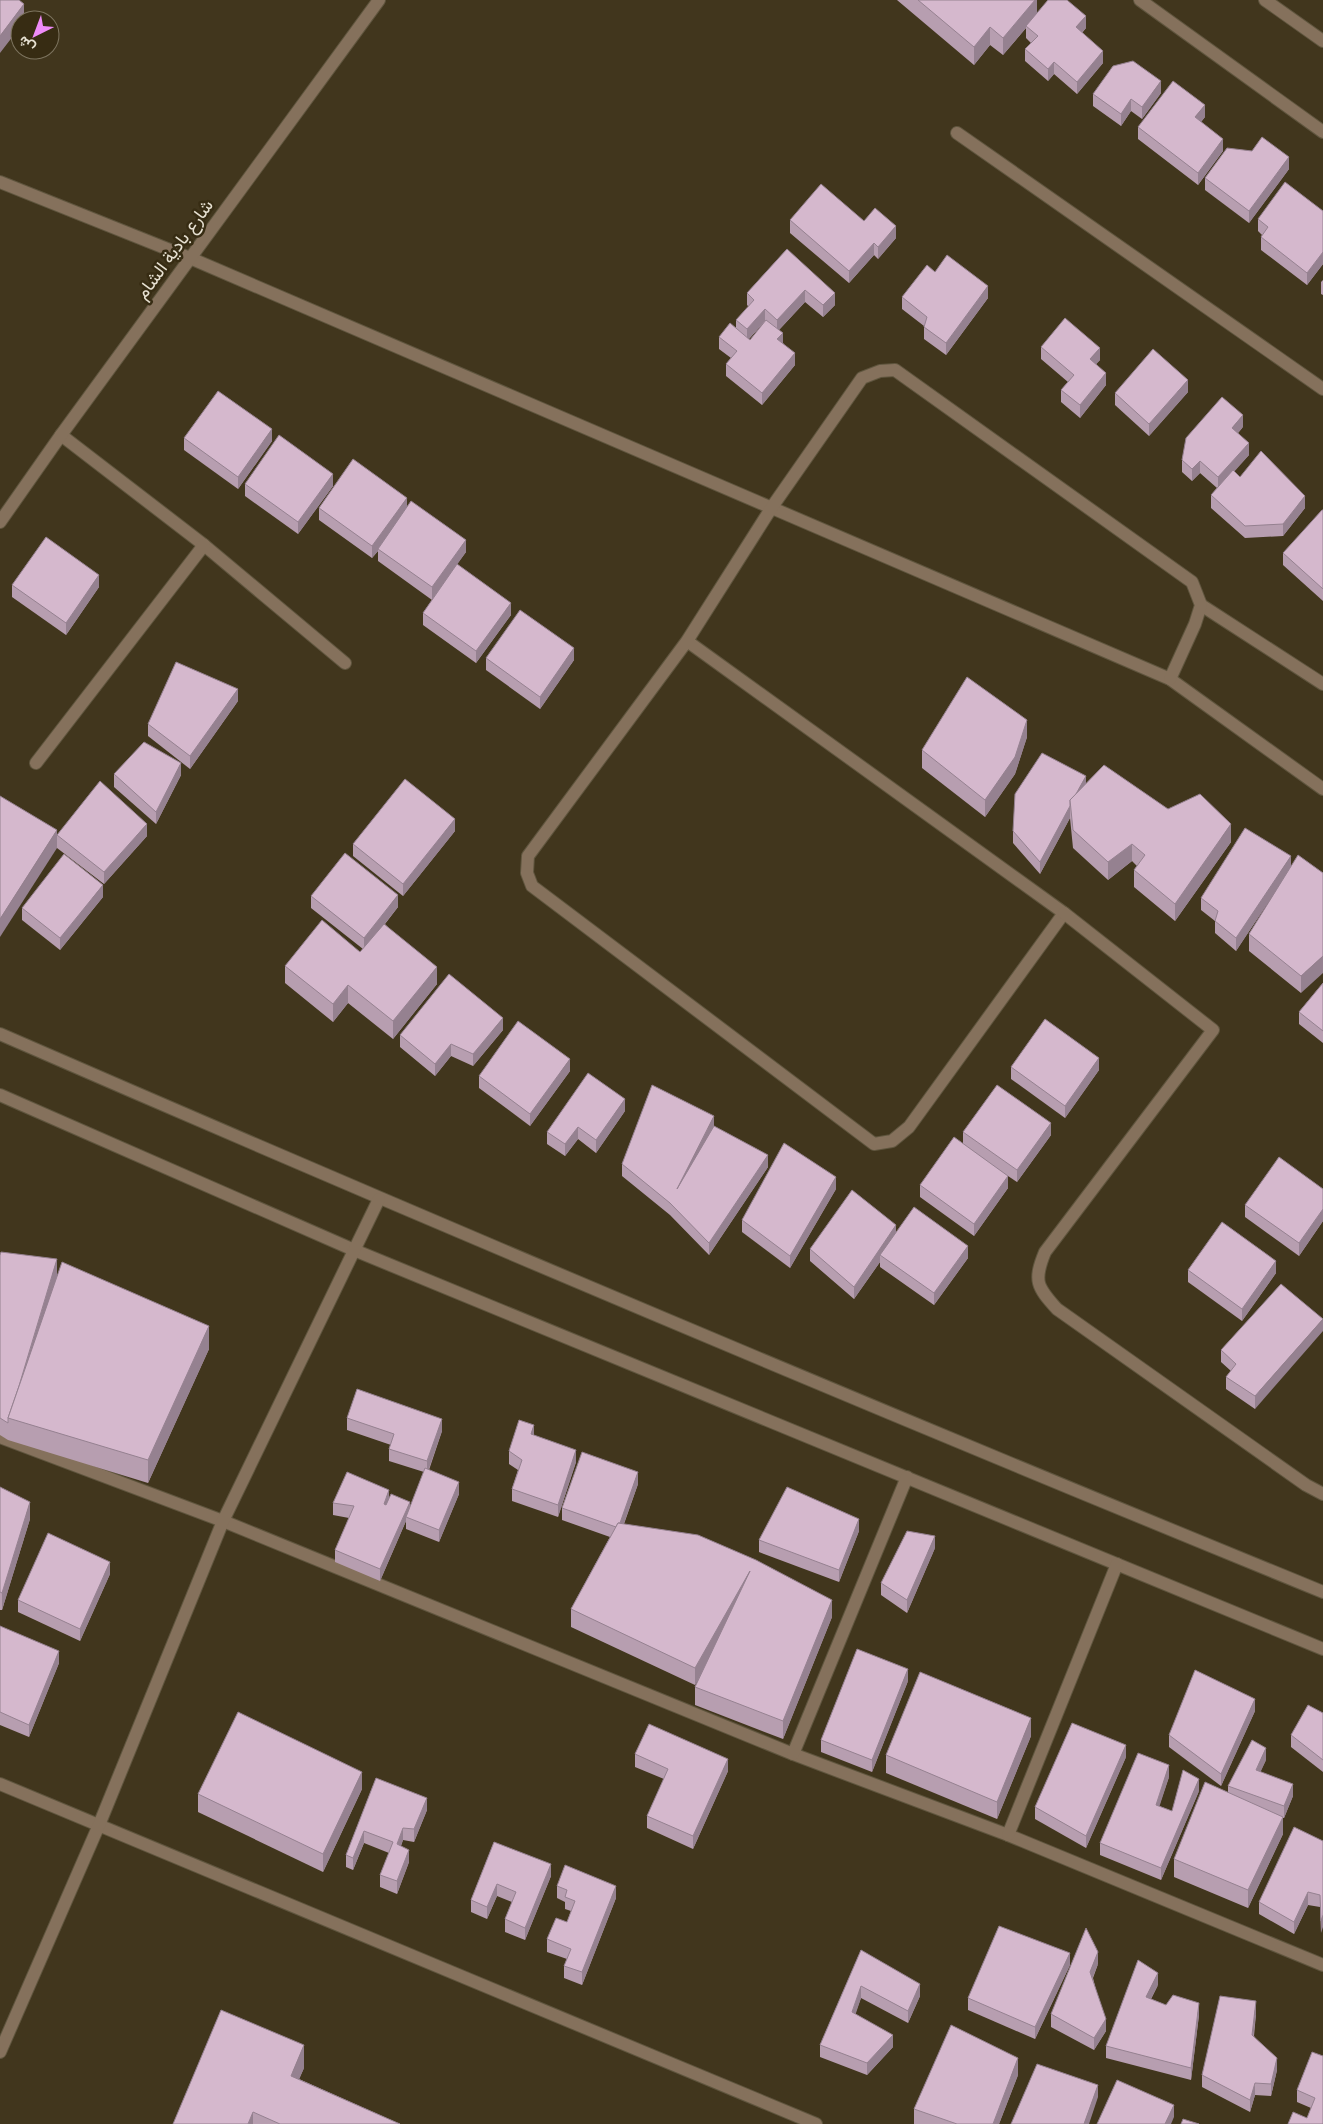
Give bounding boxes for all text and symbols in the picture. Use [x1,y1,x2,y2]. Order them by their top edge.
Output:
north arrow [10,10,60,60]
text: ش [15,32,39,56]
street label: شارع بادية الشام [131,195,219,304]

